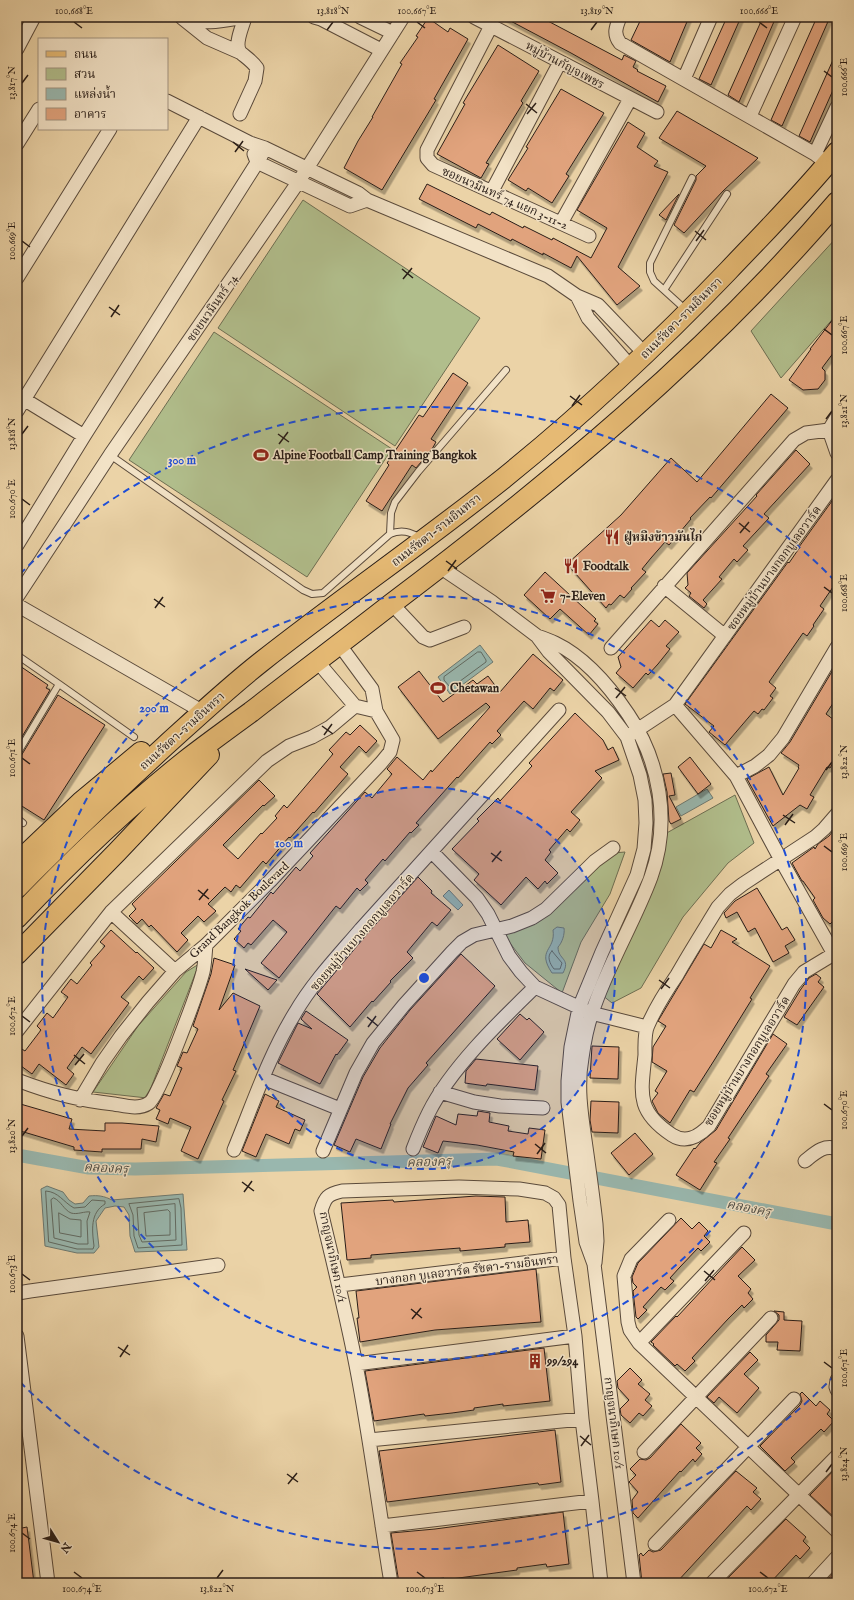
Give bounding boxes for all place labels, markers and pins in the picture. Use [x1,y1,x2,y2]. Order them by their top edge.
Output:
sports icon: Alpine Football Camp Training Bangkok [252,446,270,464]
place label: Alpine Football Camp Training Bangkok [272,448,478,464]
restaurant icon: ฝู่หมิงข้าวมันไก่ [603,528,621,546]
place label: ฝู่หมิงข้าวมันไก่ [624,528,702,545]
restaurant icon: Foodtalk [562,557,580,575]
place label: Foodtalk [583,559,629,574]
supermarket icon: 7-Eleven [539,587,557,605]
place label: 7-Eleven [560,589,606,604]
sports icon: Chetawan [429,679,447,697]
place label: Chetawan [450,681,500,696]
centre of rings [417,971,431,985]
building icon: 99/294 [526,1352,544,1370]
place label: 99/294 [546,1354,579,1369]

